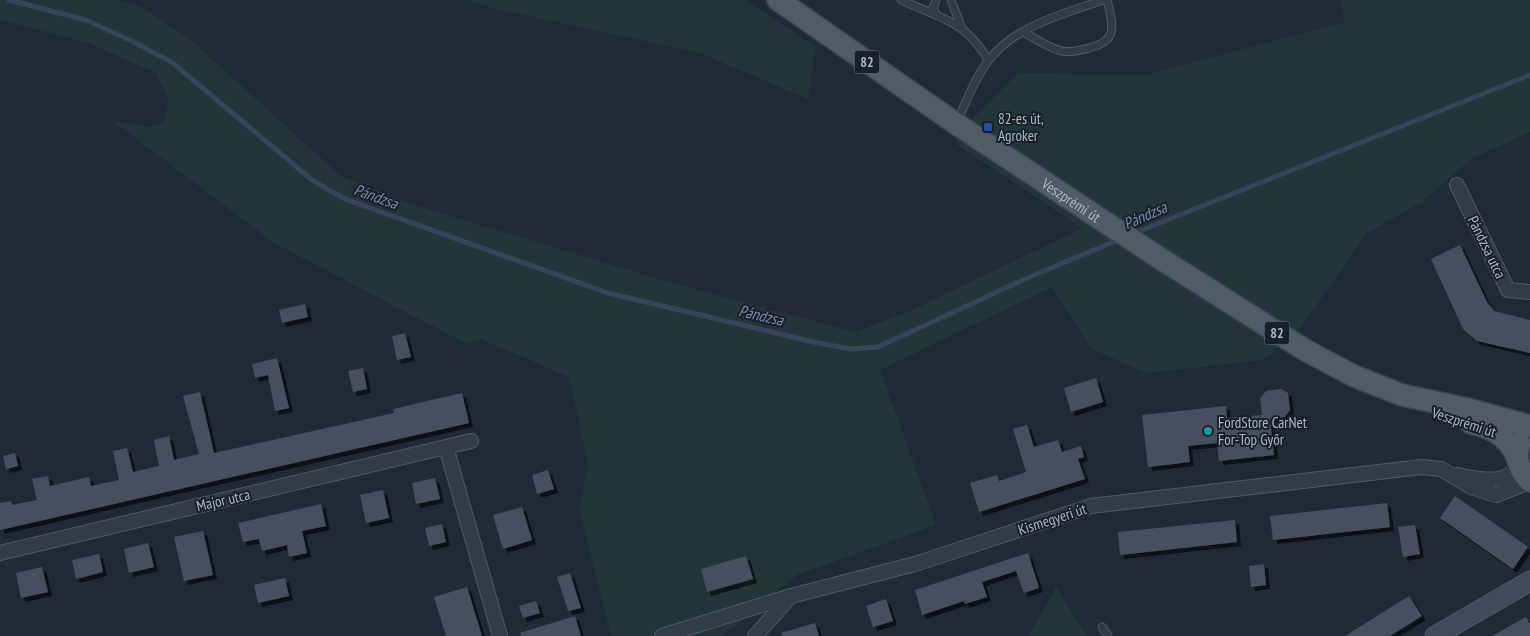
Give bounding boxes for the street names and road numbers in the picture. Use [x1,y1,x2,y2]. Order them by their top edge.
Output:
road number: 82 [854,51,880,74]
street label: Veszprémi út [1038,173,1104,226]
street label: Pándzsa utca [1464,213,1510,281]
road number: 82 [1264,322,1290,344]
street label: Veszprémi út [1428,402,1499,441]
street label: Major utca [194,485,252,515]
street label: Kismegyeri út [1015,499,1089,539]

